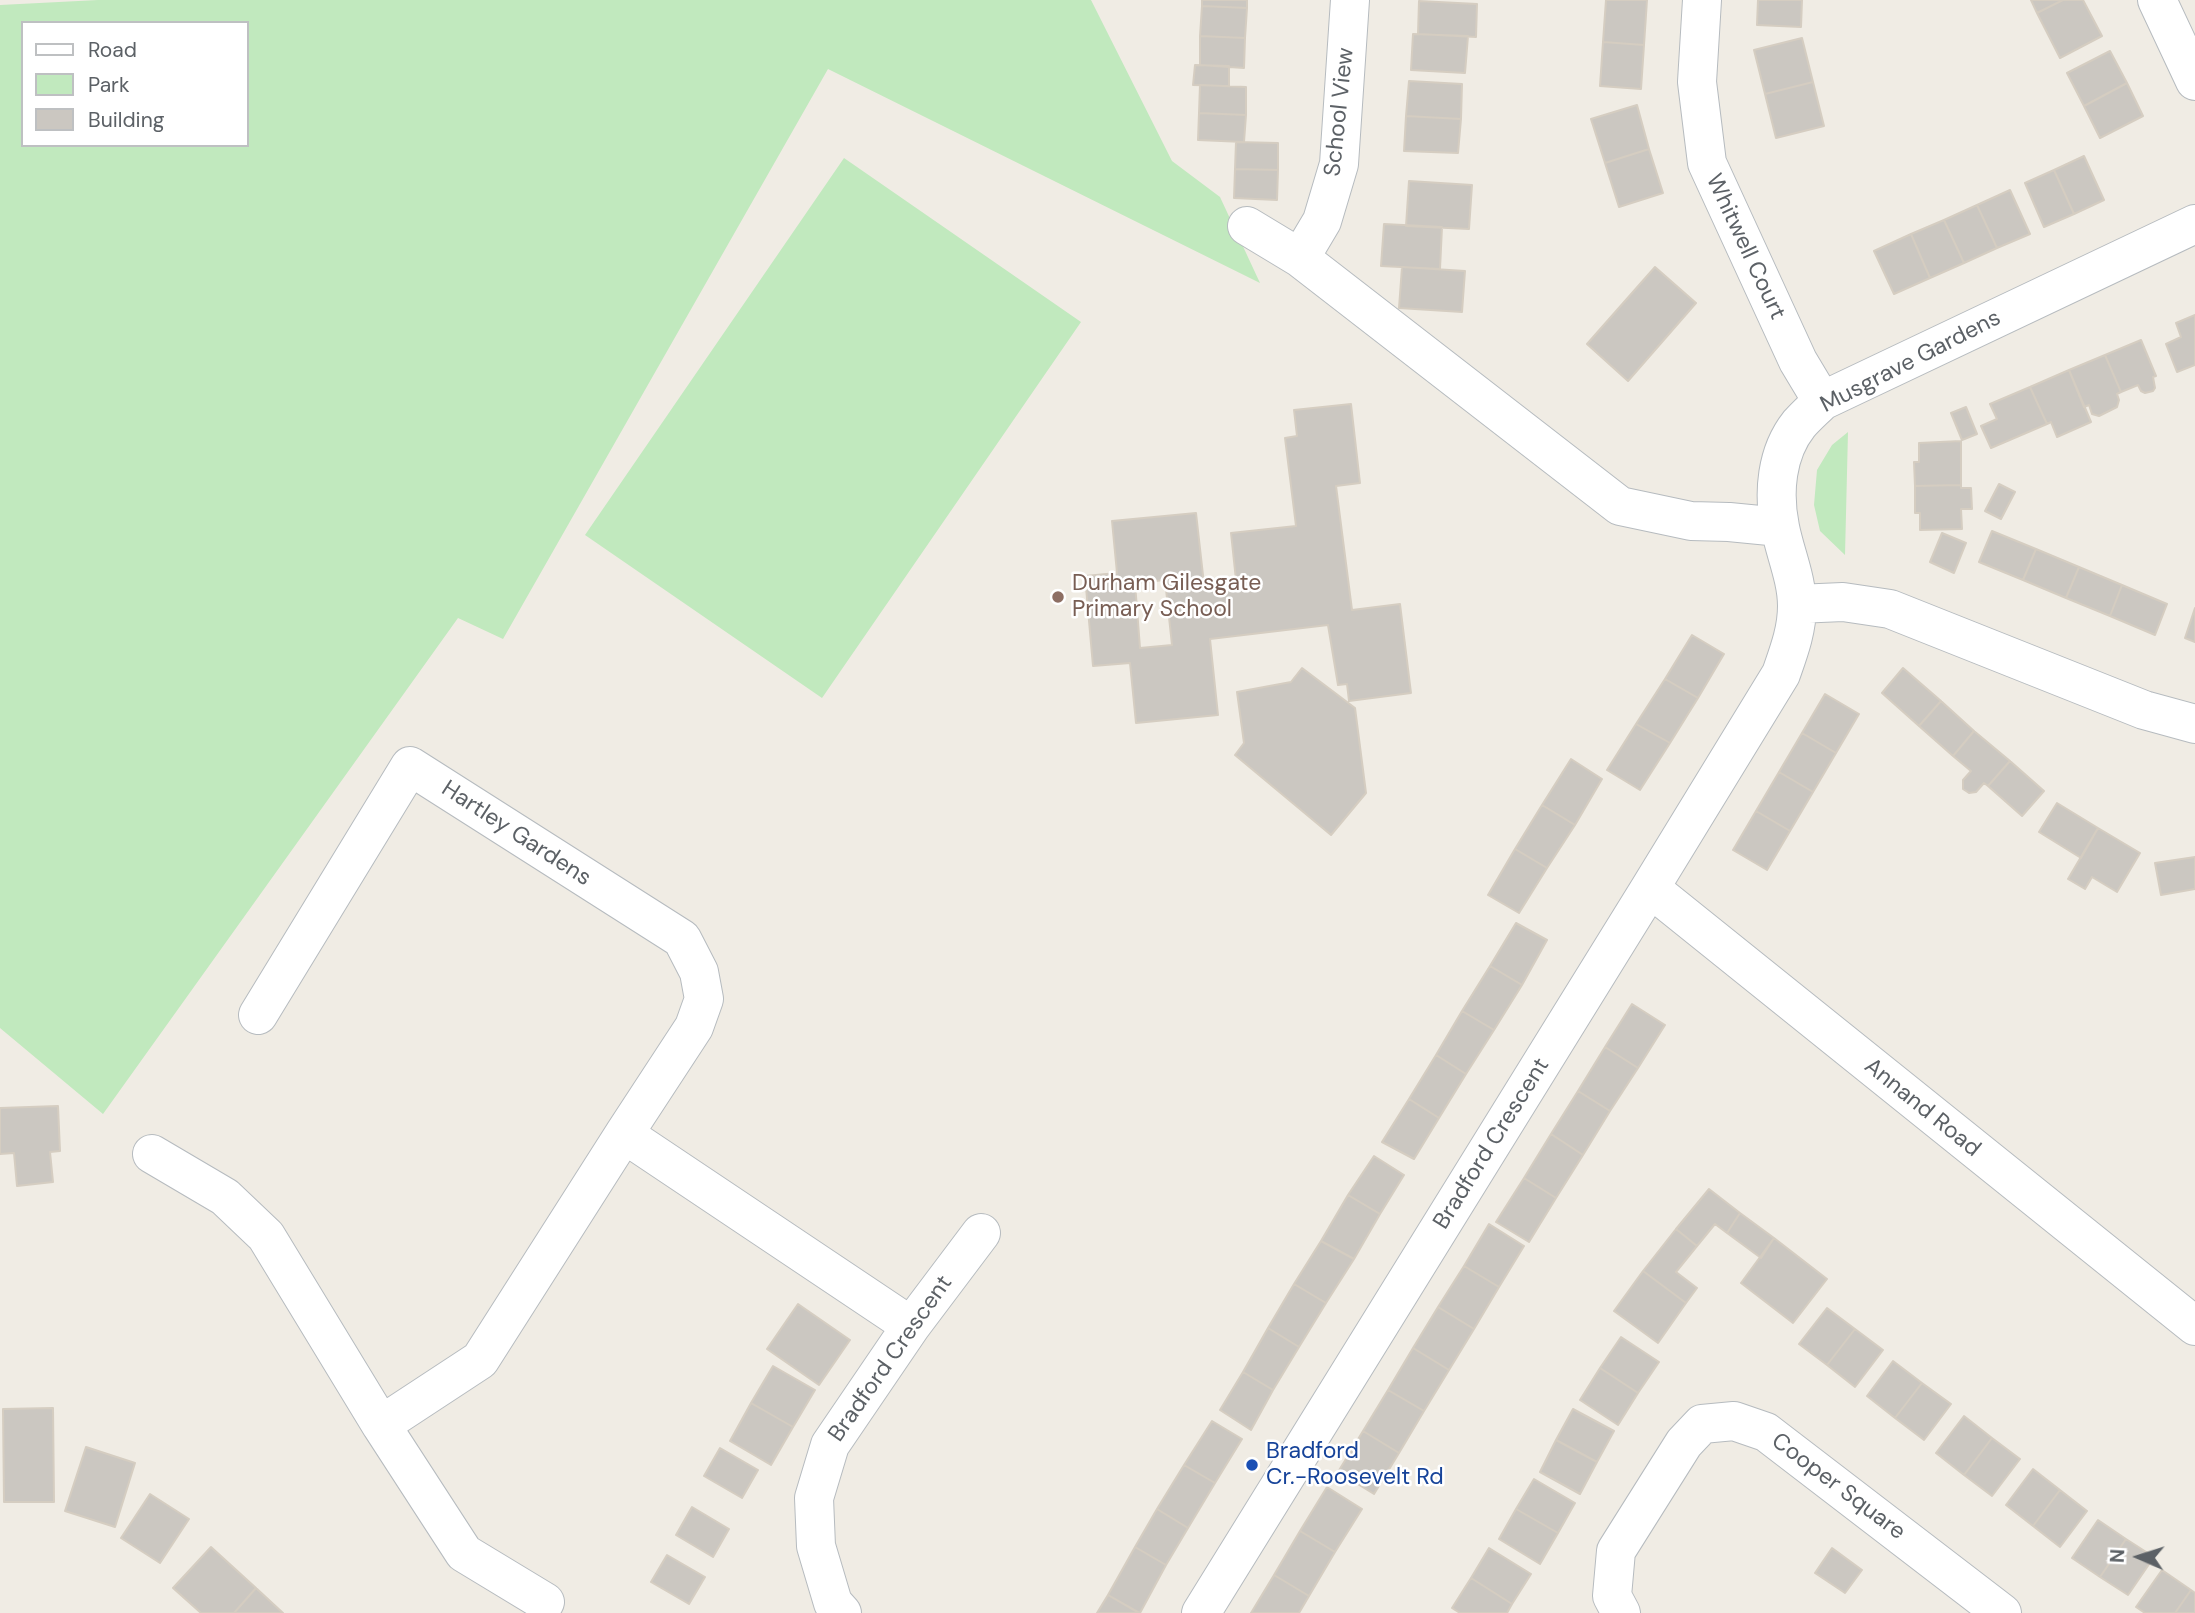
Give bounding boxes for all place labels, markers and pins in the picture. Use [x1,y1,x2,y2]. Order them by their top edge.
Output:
place label: Durham Gilesgate Primary School [1072,570,1261,624]
marker: Durham Gilesgate Primary School [1050,589,1066,605]
place label: Bradford Cr.-Roosevelt Rd [1266,1438,1444,1492]
marker: Bradford Cr.-Roosevelt Rd [1244,1457,1260,1473]

